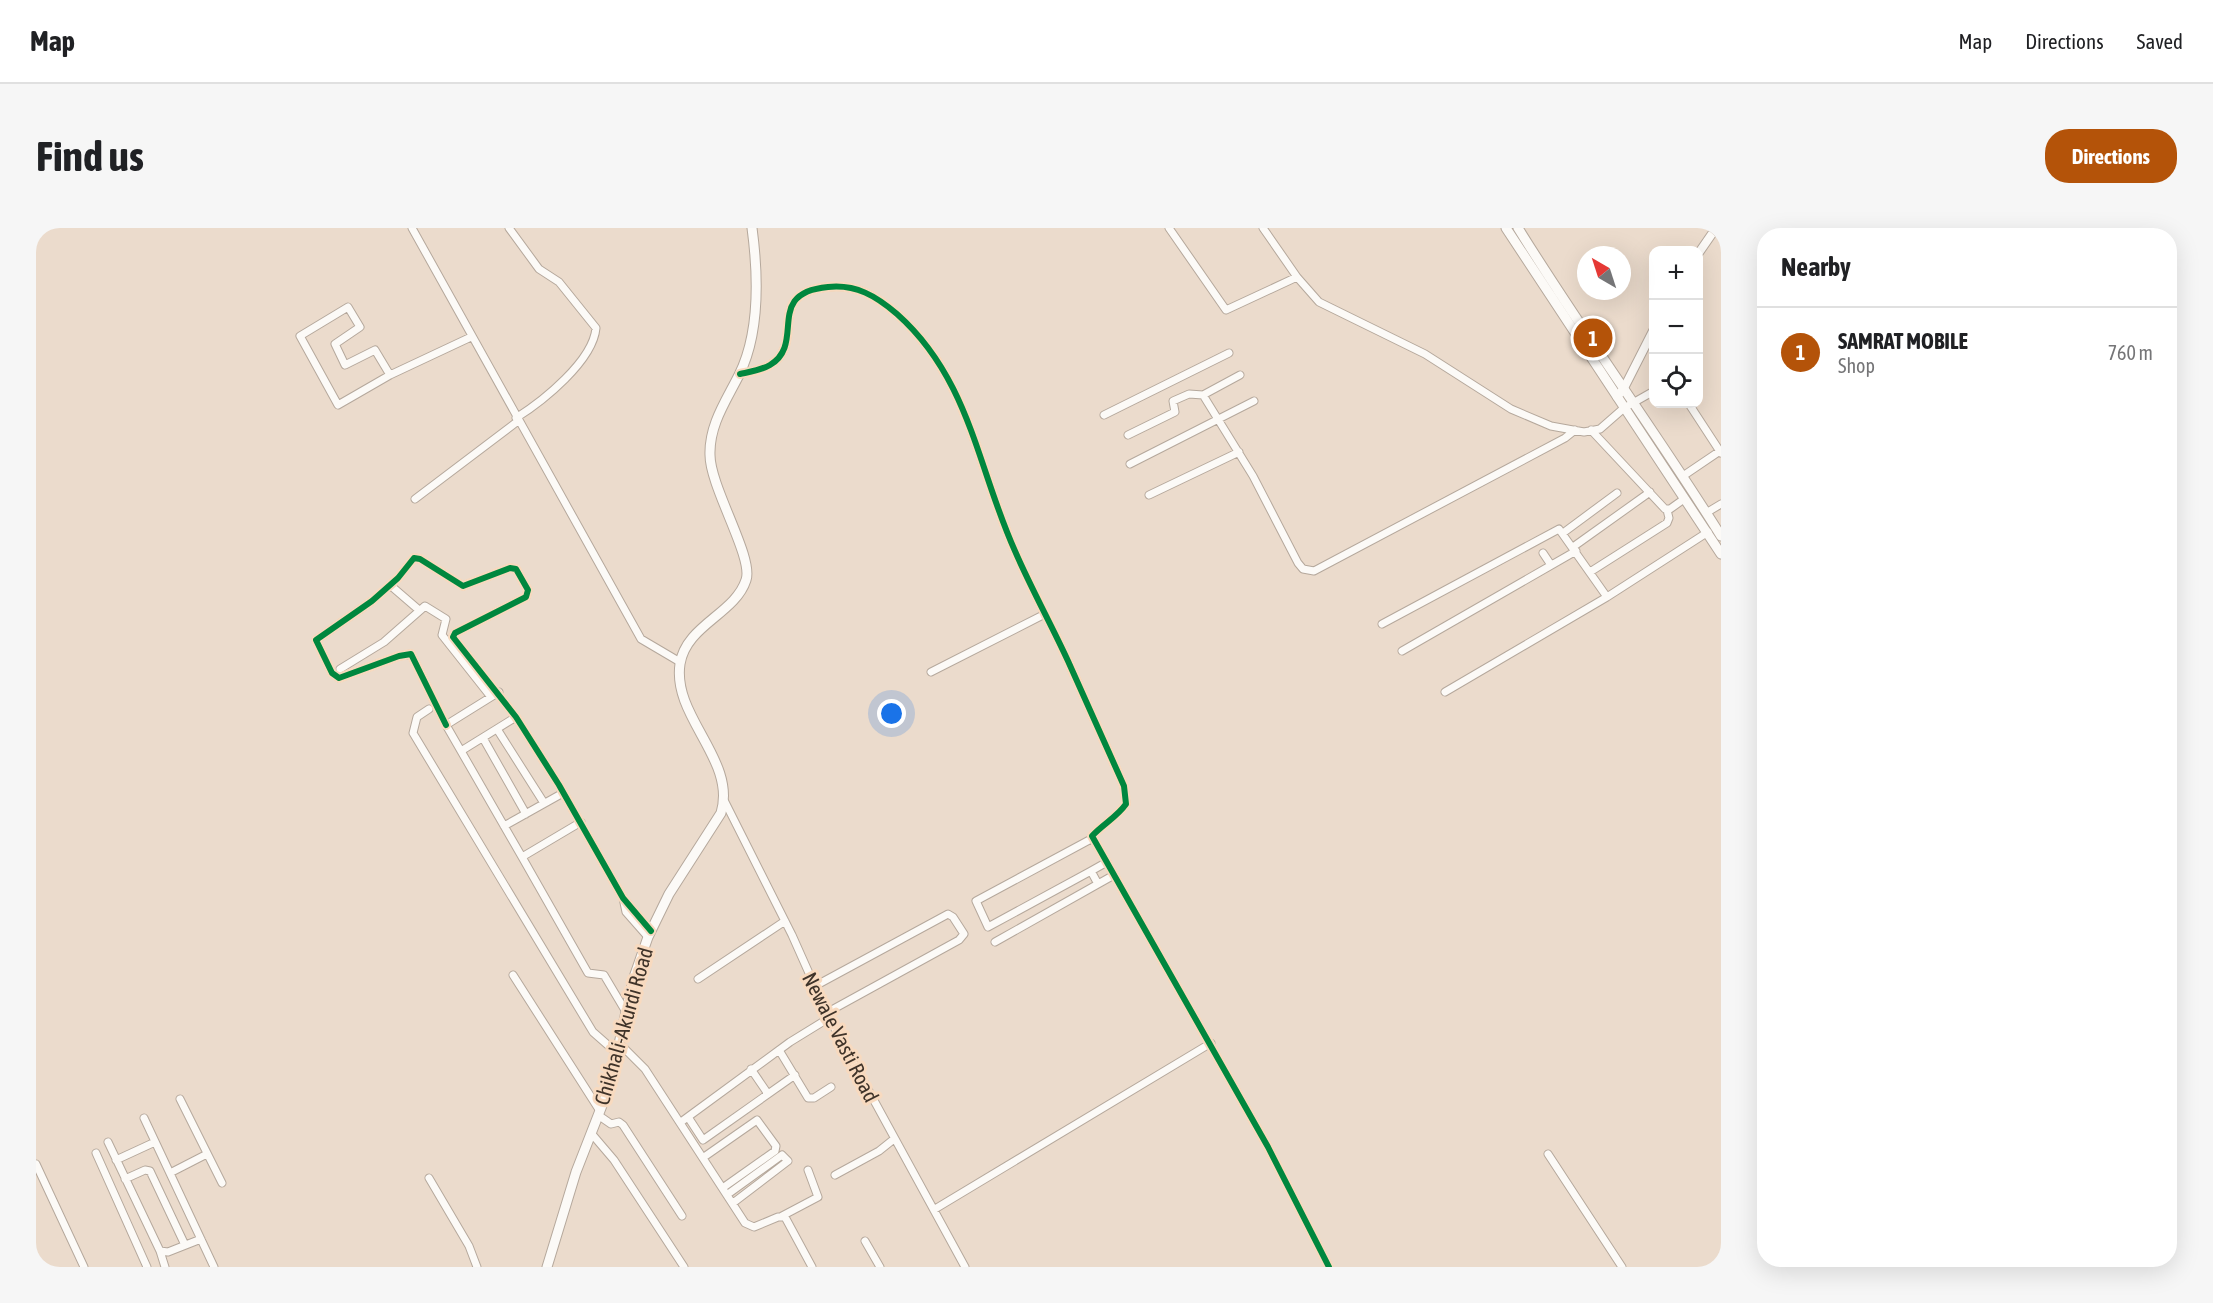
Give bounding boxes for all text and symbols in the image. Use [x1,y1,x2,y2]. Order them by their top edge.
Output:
text: Map [30,25,75,57]
text: Map [1958,29,1992,53]
text: Directions [2025,29,2104,53]
text: Saved [2137,29,2183,53]
button: Directions [2045,129,2177,183]
text: Find us [36,132,144,180]
north arrow [1577,246,1631,300]
map controls [1649,246,1703,408]
button: + [1649,246,1703,300]
text: Nearby [1781,252,1851,282]
button: − [1649,300,1703,354]
pin: 1 [1574,316,1612,360]
text: SAMRAT MOBILE [1838,328,1968,354]
text: 1 [1796,341,1805,364]
text: 760 m [2108,341,2153,364]
button: locate [1649,354,1703,408]
text: Shop [1838,354,1875,377]
your location [877,699,906,728]
street label: Chikhali-Akurdi Road [589,944,657,1108]
street label: Newale Vasti Road [798,968,884,1106]

